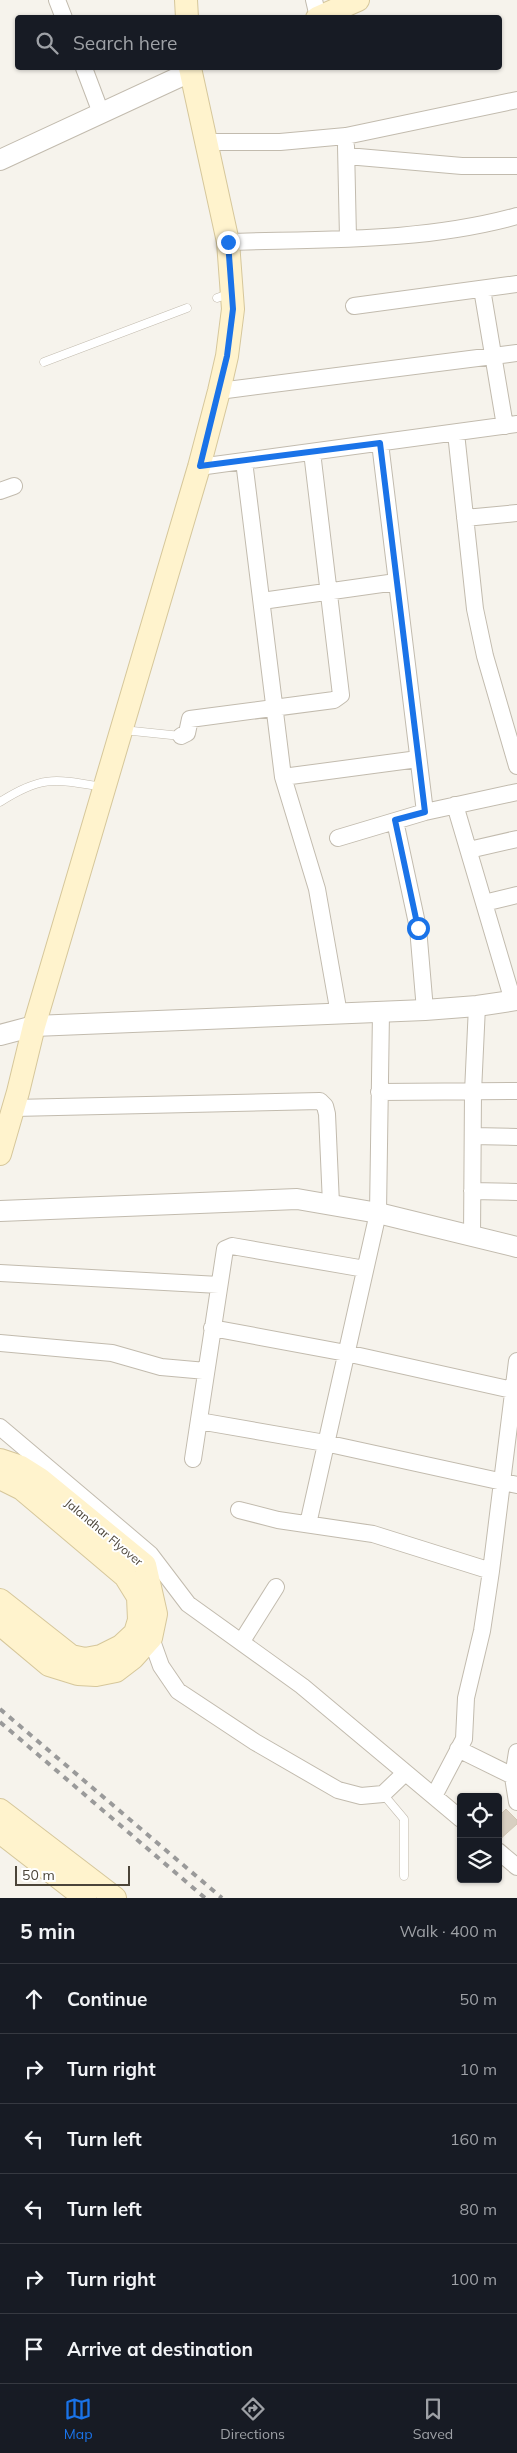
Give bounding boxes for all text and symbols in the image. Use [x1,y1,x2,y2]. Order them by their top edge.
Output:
search box [15,15,502,70]
icon: search [33,29,61,57]
text: Search here [73,31,177,55]
route end [217,231,240,254]
route start [407,917,430,940]
street label: Jalandhar Flyover [62,1495,146,1569]
map controls [457,1793,502,1883]
button: locate [457,1793,502,1838]
button: layers [457,1838,502,1883]
scale bar [15,1863,130,1886]
text: 50 m [22,1866,55,1884]
text: 5 min [20,1918,75,1944]
text: Walk · 400 m [399,1921,497,1941]
icon: ahead [20,1985,48,2013]
text: Continue [67,1987,147,2011]
text: 50 m [460,1989,497,2009]
icon: right [20,2055,48,2083]
text: Turn right [67,2057,156,2081]
text: 10 m [460,2059,497,2079]
icon: left [20,2125,48,2153]
text: Turn left [67,2127,142,2151]
text: 160 m [450,2129,497,2149]
icon: left [20,2195,48,2223]
text: Turn left [67,2197,142,2221]
text: 80 m [460,2199,497,2219]
icon: right [20,2265,48,2293]
text: Turn right [67,2267,156,2291]
text: 100 m [450,2269,497,2289]
icon: arrive [20,2335,48,2363]
text: Arrive at destination [67,2337,253,2361]
tab: Map [64,2395,93,2443]
tab: Directions [220,2395,285,2443]
tab: Saved [413,2395,453,2443]

